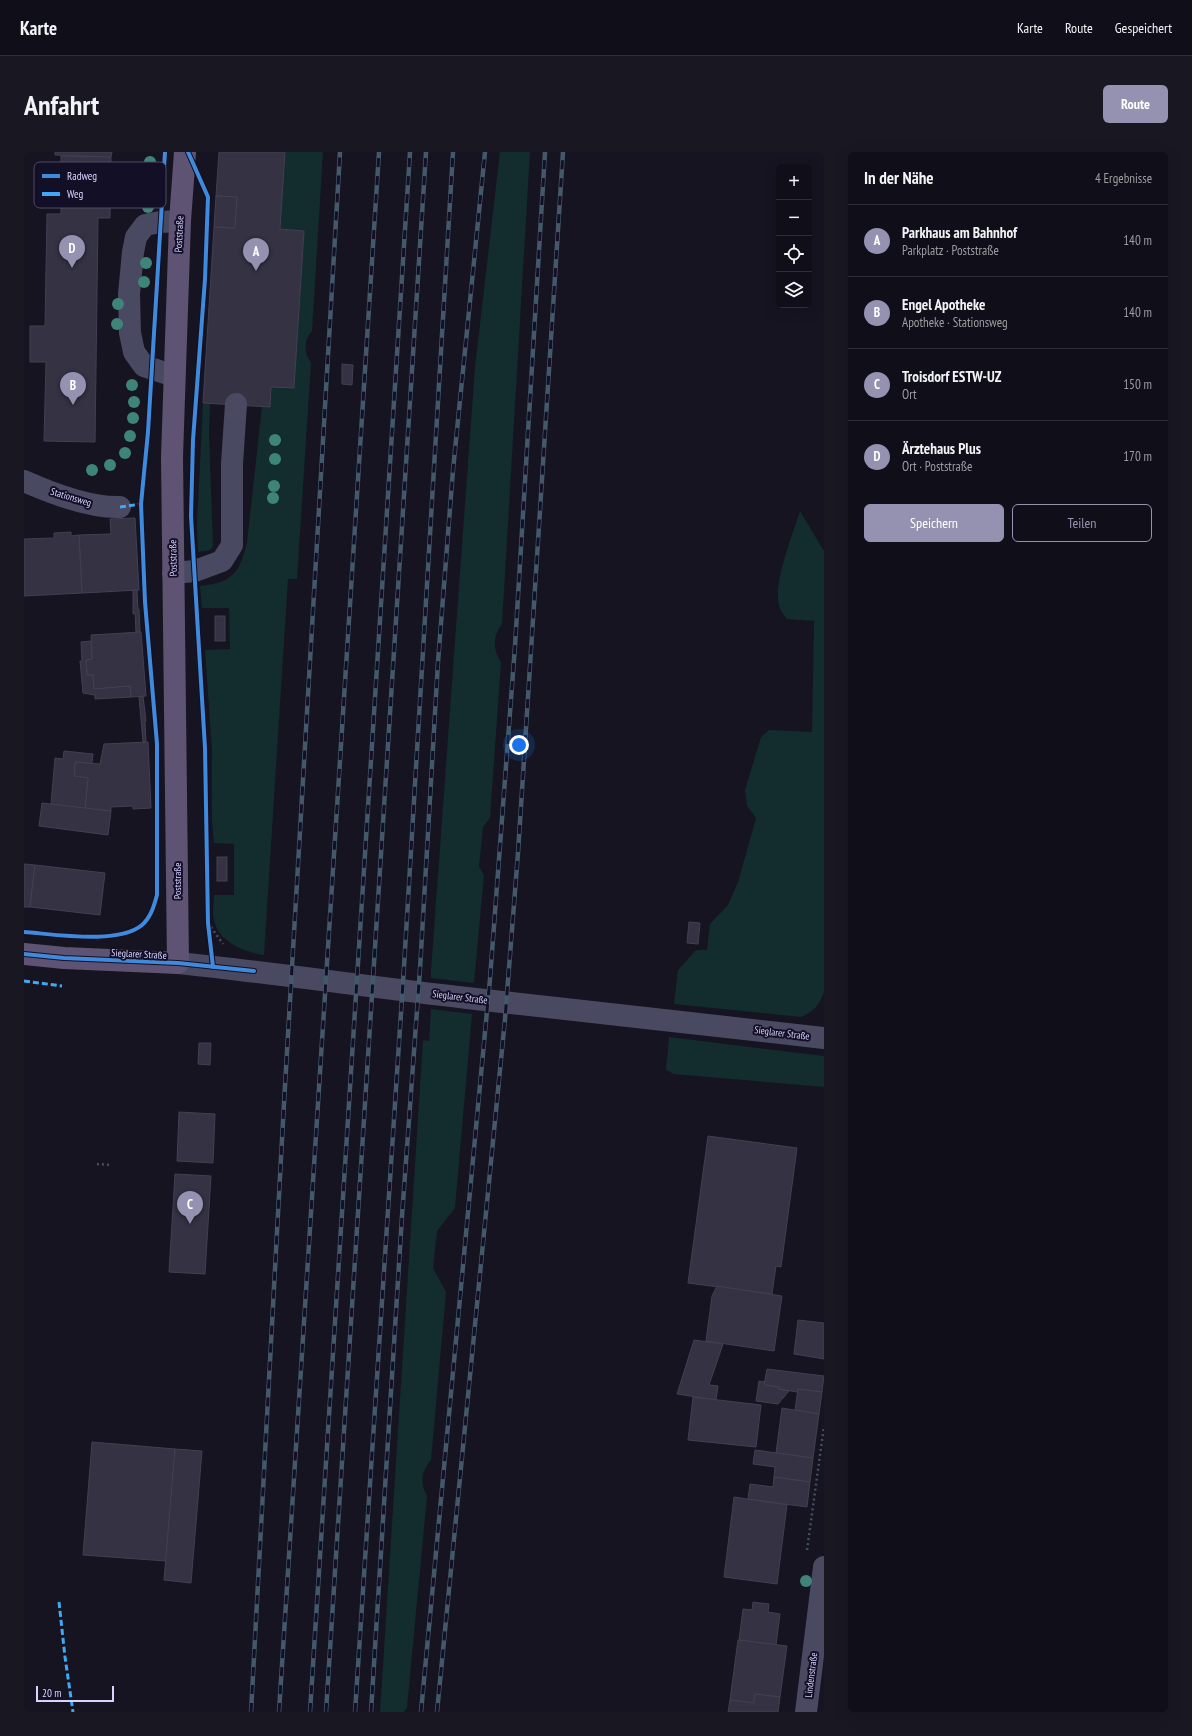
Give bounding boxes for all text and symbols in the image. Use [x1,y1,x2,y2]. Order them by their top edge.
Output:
text: Karte [20,16,57,40]
text: Karte [1017,19,1043,37]
text: Route [1065,19,1093,37]
text: Gespeichert [1115,19,1172,37]
button: Route [1103,85,1168,123]
text: Anfahrt [24,86,99,123]
legend [34,162,166,208]
map controls [776,164,812,308]
button: + [776,164,812,200]
text: In der Nähe [864,167,934,189]
text: Radweg [67,169,97,183]
text: 4 Ergebnisse [1095,170,1152,187]
text: Weg [67,187,83,201]
button: − [776,200,812,236]
street label: Poststraße [172,215,186,253]
text: Parkhaus am Bahnhof [902,223,1017,242]
text: A [874,232,880,249]
text: 140 m [1123,232,1152,249]
pin: D [59,235,85,268]
button: locate [776,236,812,272]
pin: A [243,238,269,271]
text: Parkplatz · Poststraße [902,242,999,259]
button: layers [776,272,812,308]
text: Engel Apotheke [902,295,985,314]
text: B [874,304,880,321]
text: 140 m [1123,304,1152,321]
text: Apotheke · Stationsweg [902,314,1008,331]
text: Troisdorf ESTW-UZ [902,367,1001,386]
pin: B [60,372,86,405]
text: C [874,376,880,393]
text: 150 m [1123,376,1152,393]
text: Ort [902,386,917,403]
text: Ärztehaus Plus [902,439,981,458]
text: D [874,448,880,465]
text: 170 m [1123,448,1152,465]
text: Ort · Poststraße [902,458,972,475]
street label: Stationsweg [49,485,93,509]
button: Speichern [864,504,1004,542]
button: Teilen [1012,504,1152,542]
street label: Poststraße [166,540,180,576]
your location [509,735,529,755]
street label: Poststraße [171,863,184,899]
street label: Sieglarer Straße [111,946,167,962]
street label: Sieglarer Straße [432,987,488,1007]
street label: Sieglarer Straße [754,1023,810,1043]
pin: C [177,1191,203,1224]
street label: Lindenstraße [802,1652,820,1698]
scale bar [36,1684,114,1703]
text: 20 m [42,1686,61,1700]

